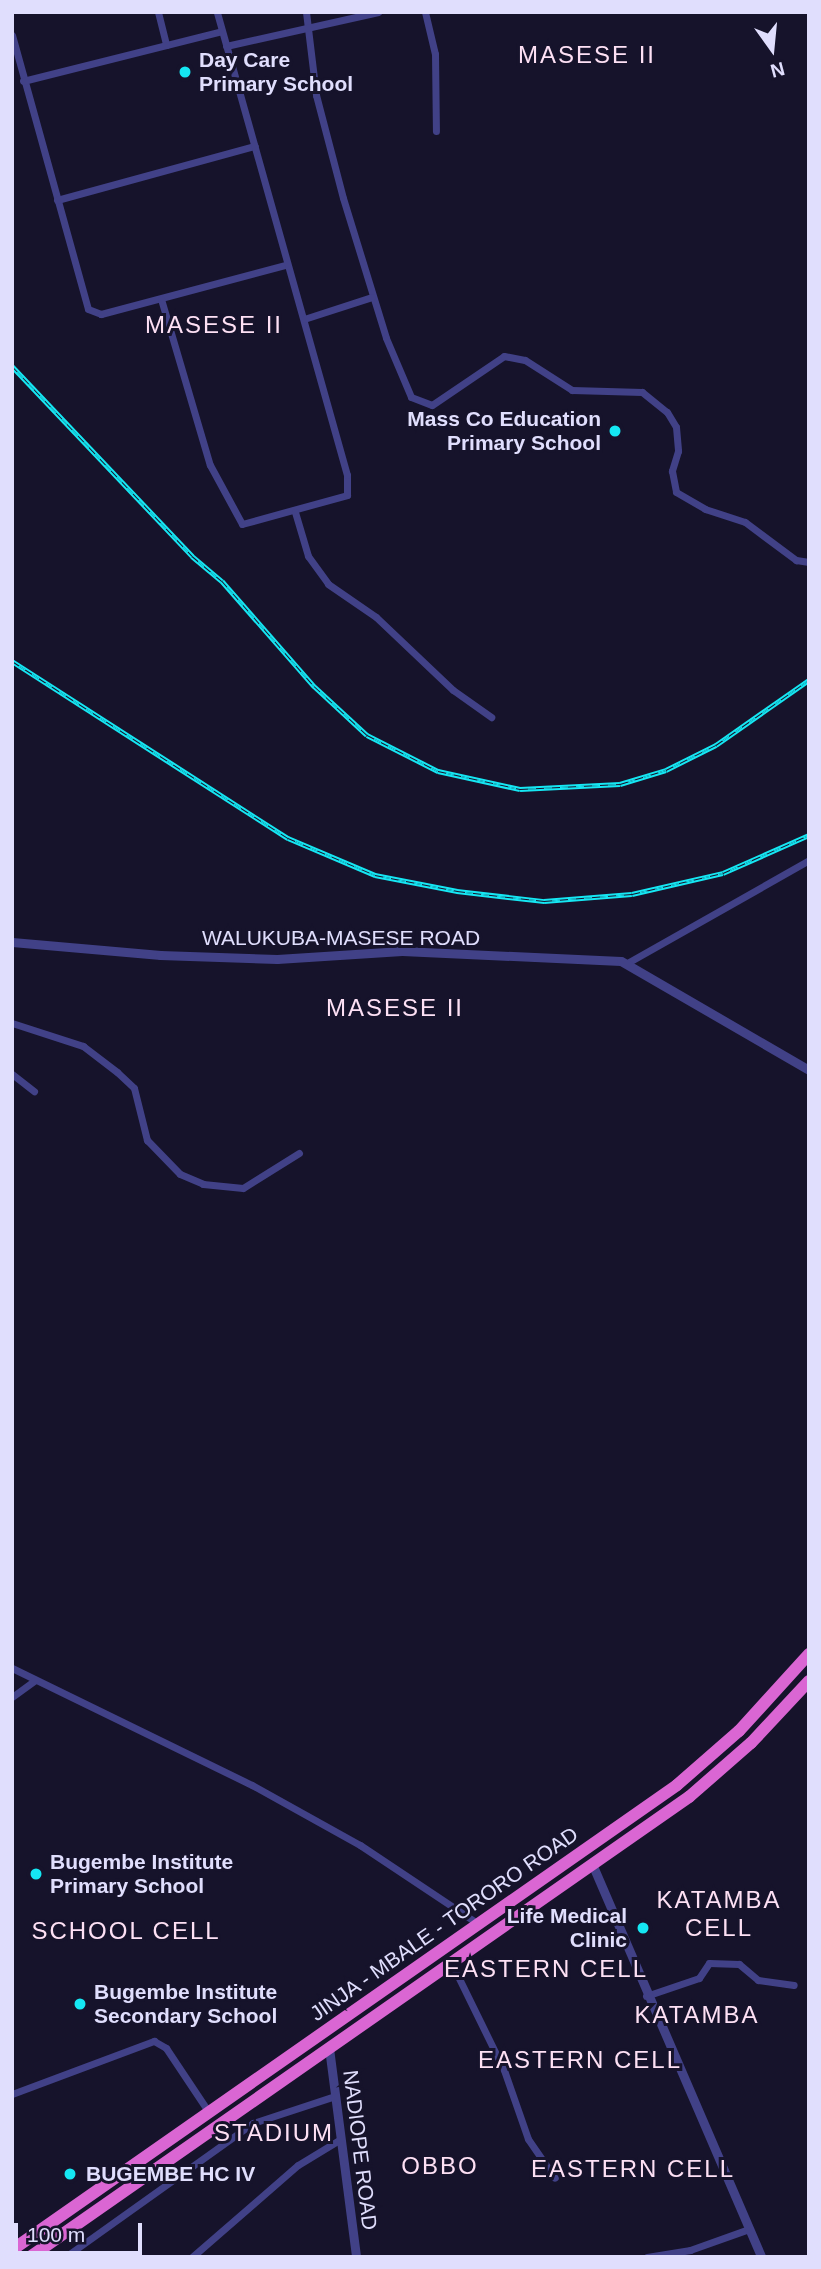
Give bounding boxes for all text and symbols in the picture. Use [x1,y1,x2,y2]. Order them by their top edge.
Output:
north arrow [737,14,807,84]
district label: MASESE II [519,41,655,69]
place label: Day Care Primary School [199,47,353,97]
text: N [768,58,787,82]
marker: Day Care Primary School [177,64,193,80]
district label: MASESE II [146,311,282,339]
place label: Mass Co Education Primary School [407,406,601,456]
marker: Mass Co Education Primary School [607,423,623,439]
street label: WALUKUBA-MASESE ROAD [202,925,480,951]
district label: MASESE II [327,994,463,1022]
street label: JINJA - MBALE - TORORO ROAD [305,1821,583,2027]
place label: Bugembe Institute Primary School [50,1849,233,1899]
marker: Bugembe Institute Primary School [28,1866,44,1882]
district label: KATAMBA CELL [657,1886,781,1942]
place label: Life Medical Clinic [507,1903,627,1953]
district label: SCHOOL CELL [32,1917,220,1945]
marker: Life Medical Clinic [633,1918,653,1938]
district label: EASTERN CELL [445,1955,647,1983]
place label: Bugembe Institute Secondary School [94,1979,277,2029]
marker: Bugembe Institute Secondary School [72,1996,88,2012]
district label: KATAMBA [635,2001,759,2029]
district label: EASTERN CELL [479,2046,681,2074]
street label: NADIOPE ROAD [338,2069,382,2231]
district label: STADIUM [215,2119,333,2147]
district label: OBBO [402,2152,478,2180]
district label: EASTERN CELL [532,2155,734,2183]
place label: BUGEMBE HC IV [86,2161,255,2187]
marker: BUGEMBE HC IV [60,2164,80,2184]
scale bar [18,2210,145,2254]
text: 100 m [27,2223,85,2246]

